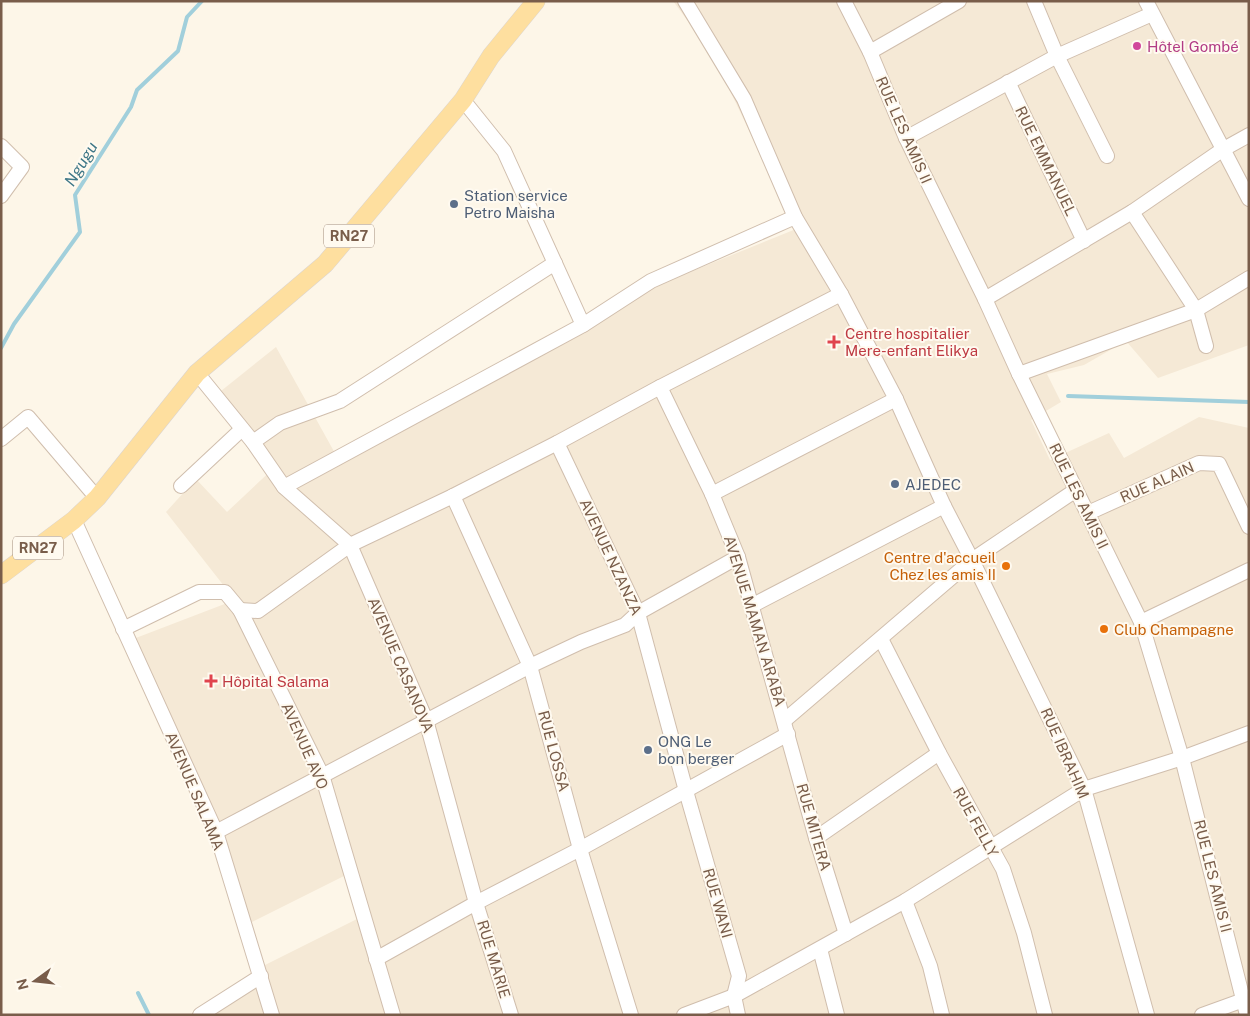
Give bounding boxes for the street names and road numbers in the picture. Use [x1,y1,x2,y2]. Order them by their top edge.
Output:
street label: RUE LES AMIS II [873,74,935,186]
street label: RUE EMMANUEL [1012,103,1080,219]
road number: RN27 [324,225,374,248]
street label: RUE LES AMIS II [1046,440,1112,552]
street label: RUE ALAIN [1117,458,1197,506]
street label: AVENUE NZANZA [577,496,646,618]
street label: AVENUE MAMAN ARABA [721,533,789,709]
road number: RN27 [13,536,63,560]
street label: AVENUE CASANOVA [365,595,437,735]
street label: AVENUE AVO [278,700,332,792]
street label: RUE IBRAHIM [1037,705,1093,801]
street label: RUE LOSSA [535,709,573,794]
street label: AVENUE SALAMA [162,729,228,853]
street label: RUE MITERA [793,781,835,873]
street label: RUE FELLY [950,784,1002,860]
street label: RUE LES AMIS II [1191,818,1235,934]
street label: RUE WANI [700,866,736,940]
street label: RUE MARIE [474,918,514,1000]

